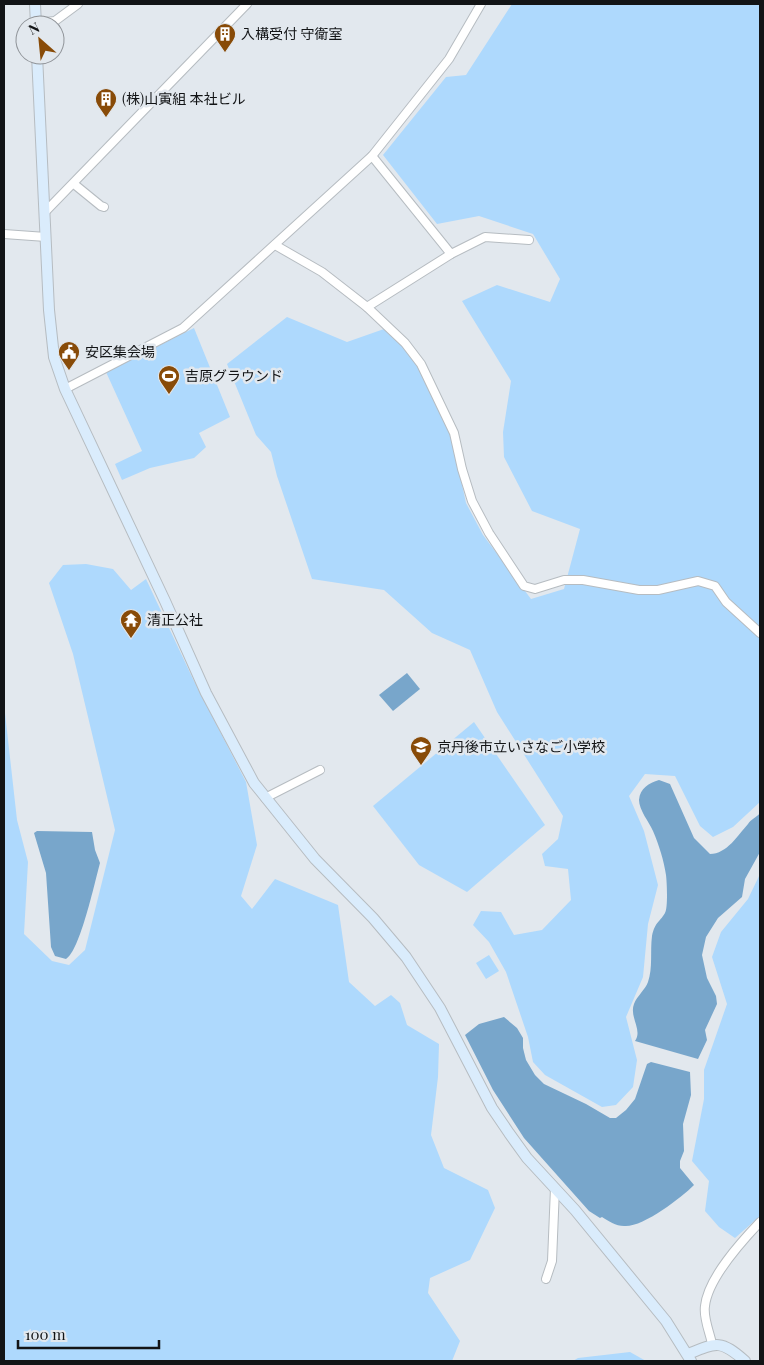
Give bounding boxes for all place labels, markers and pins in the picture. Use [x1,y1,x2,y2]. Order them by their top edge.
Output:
building icon: 入構受付 守衛室 [213,22,237,53]
place label: 入構受付 守衛室 [241,24,343,43]
building icon: (株)山寅組 本社ビル [94,87,118,118]
place label: (株)山寅組 本社ビル [122,89,246,108]
public building icon: 安区集会場 [57,340,81,371]
place label: 安区集会場 [85,342,155,361]
sports icon: 吉原グラウンド [157,364,181,395]
place label: 吉原グラウンド [185,366,283,385]
temple icon: 清正公社 [119,608,143,639]
place label: 清正公社 [147,610,203,629]
school or university icon: 京丹後市立いさなご小学校 [409,735,433,766]
place label: 京丹後市立いさなご小学校 [437,737,605,756]

